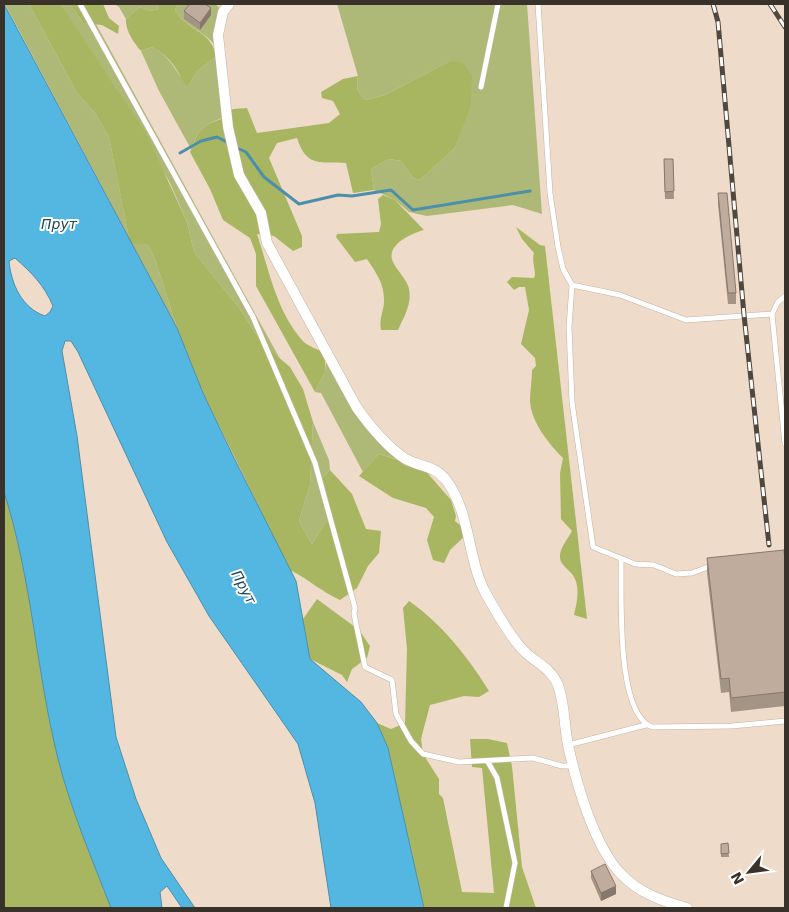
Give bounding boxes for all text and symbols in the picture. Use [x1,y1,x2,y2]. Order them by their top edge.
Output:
water label: Прут [41,216,78,232]
water label: Прут [228,567,260,607]
north arrow [724,847,774,897]
text: N [728,869,747,887]

